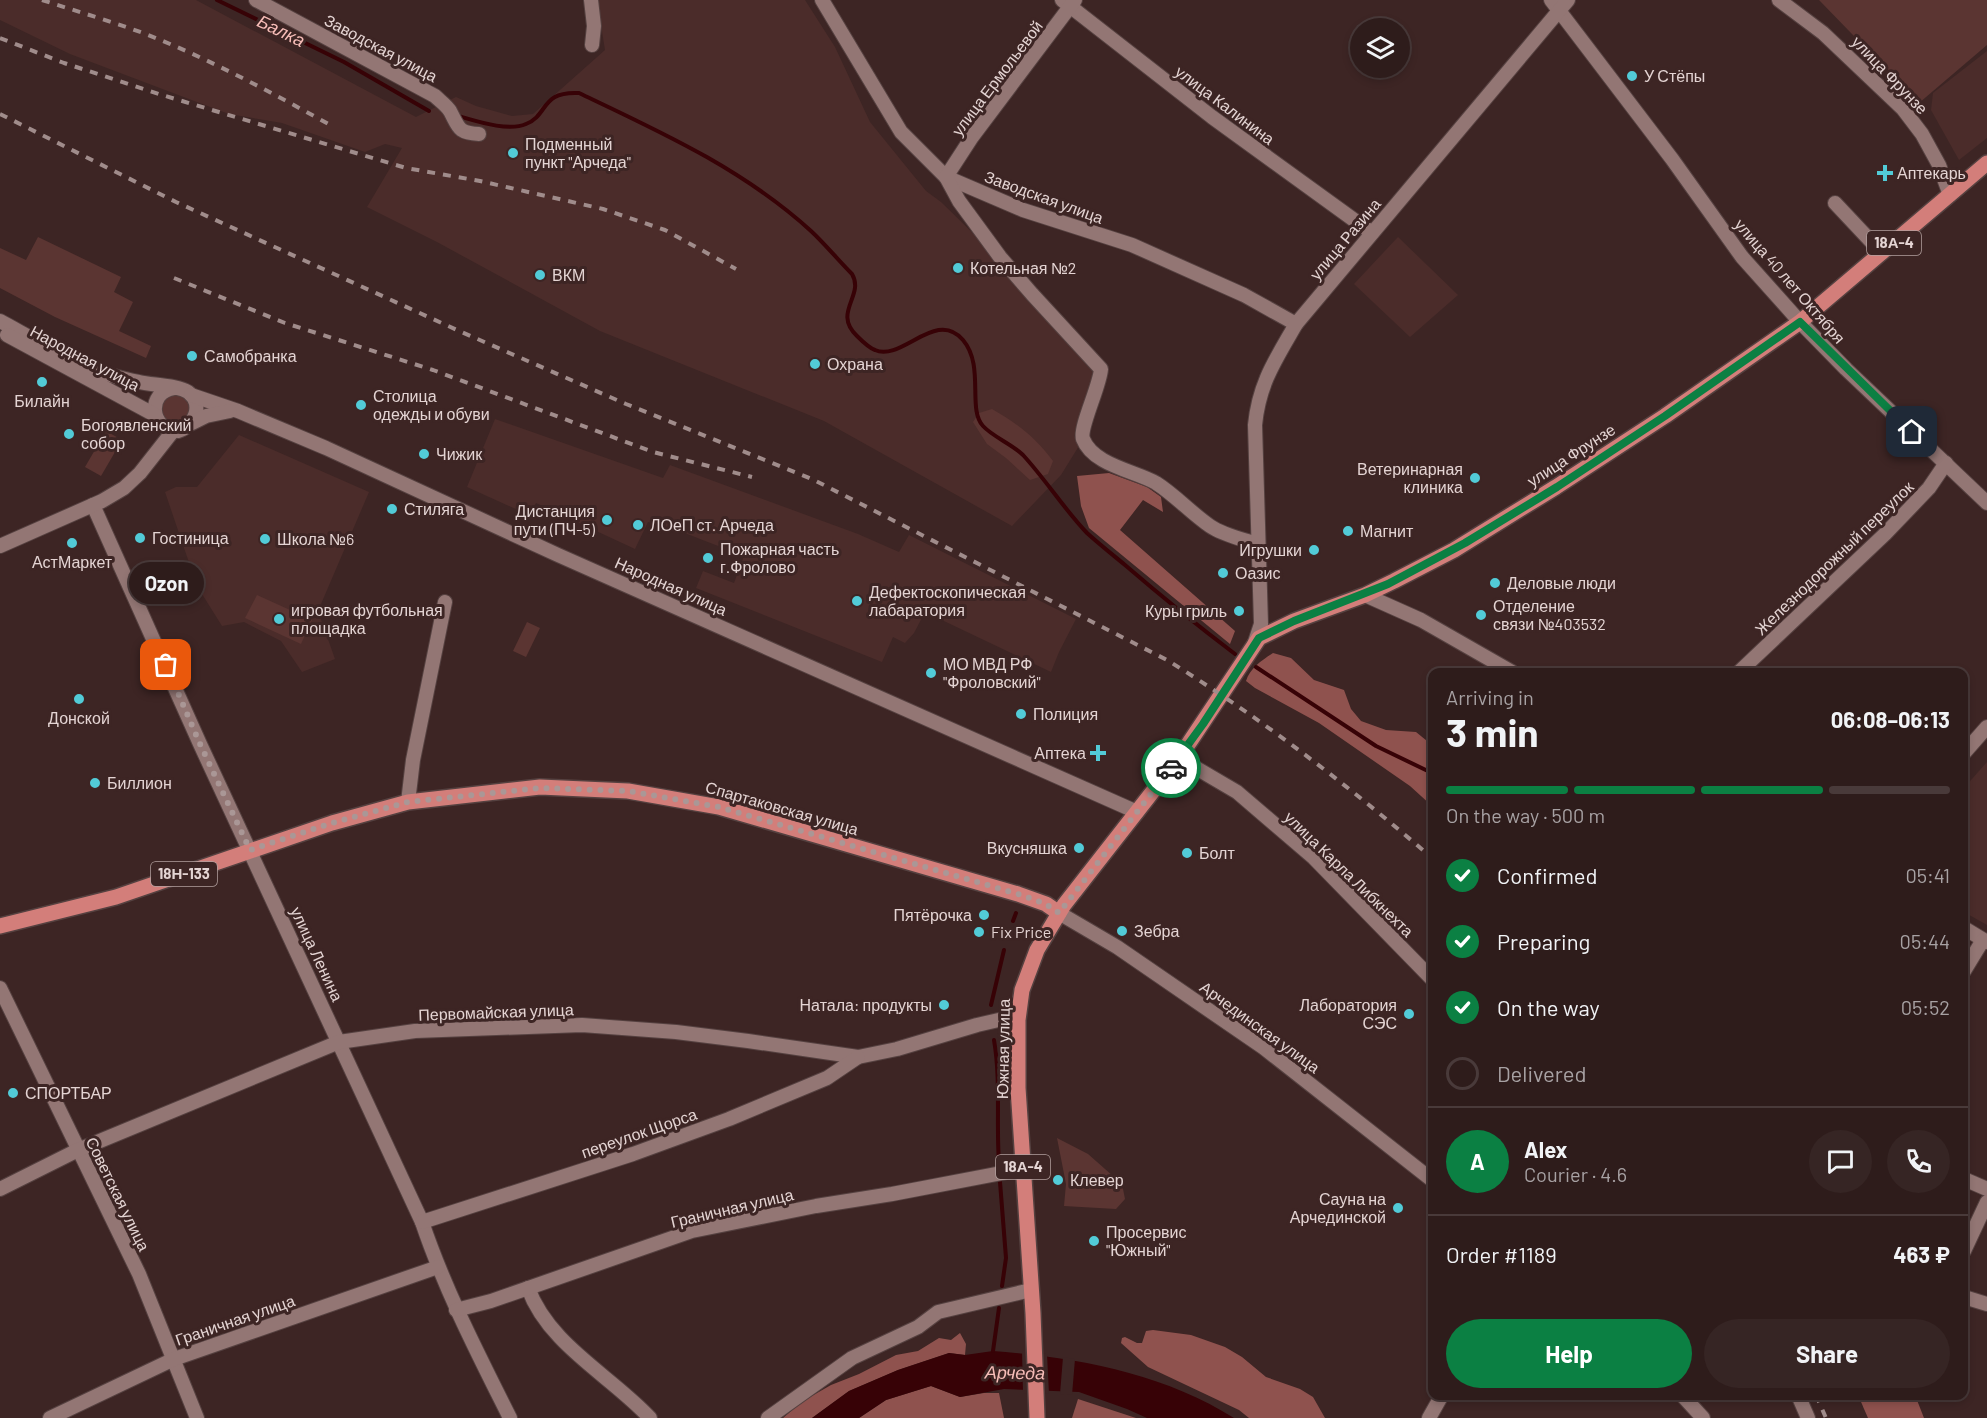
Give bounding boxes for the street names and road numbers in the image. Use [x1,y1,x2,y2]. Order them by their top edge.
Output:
street label: Заводская улица [322,10,441,85]
street label: улица Ермольевой [947,16,1046,139]
street label: улица Фрунзе [1848,32,1932,118]
street label: улица Калинина [1172,61,1279,148]
street label: Заводская улица [982,166,1106,227]
street label: улица Разина [1305,194,1384,283]
street label: улица 40 лет Октября [1731,215,1850,347]
road number: 18А-4 [1867,231,1921,255]
street label: Народная улица [27,321,143,394]
street label: улица Фрунзе [1523,419,1618,490]
street label: Железнодорожный переулок [1751,476,1918,638]
street label: Народная улица [612,552,730,619]
street label: Спартаковская улица [703,777,861,838]
street label: улица Карла Либкнехта [1281,807,1418,940]
road number: 18Н-133 [151,862,217,886]
street label: улица Ленина [287,904,348,1004]
street label: Арчединская улица [1197,977,1324,1076]
street label: Первомайская улица [418,999,574,1024]
street label: Южная улица [992,999,1013,1099]
street label: переулок Щорса [578,1104,699,1161]
street label: Советская улица [83,1134,154,1254]
road number: 18А-4 [996,1155,1050,1179]
street label: Граничная улица [669,1184,795,1231]
street label: Граничная улица [173,1290,297,1349]

